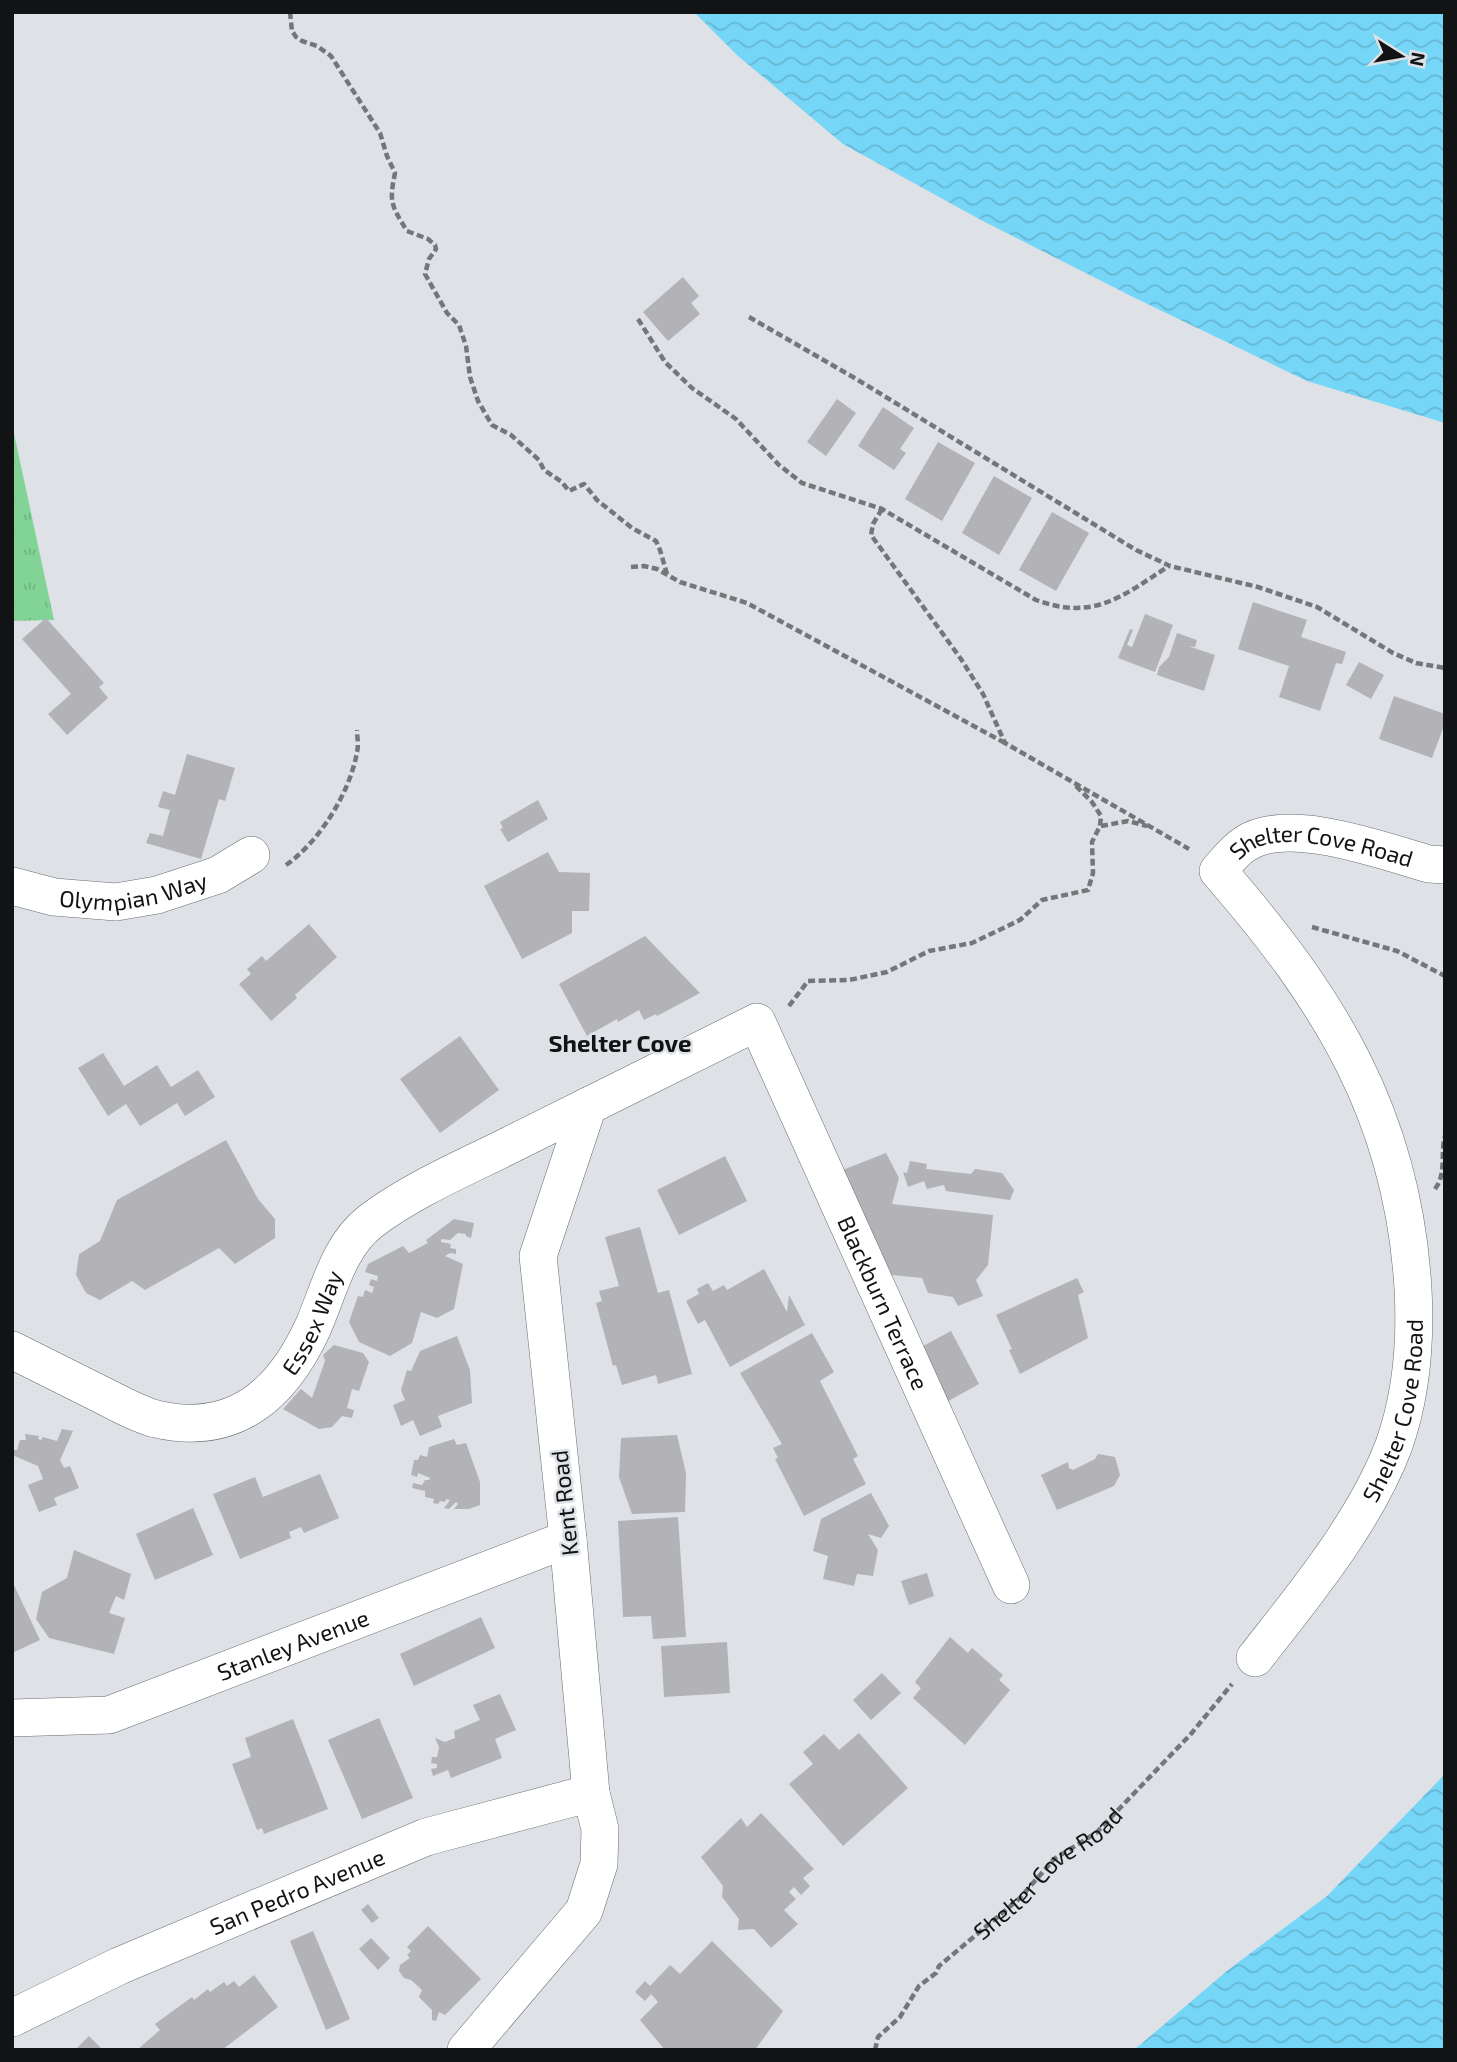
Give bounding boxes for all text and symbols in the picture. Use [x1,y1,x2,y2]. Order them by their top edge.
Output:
north arrow [1366,21,1436,91]
text: N [1406,50,1431,68]
text: Shelter Cove Road [1223,819,1417,873]
street label: Shelter Cove Road [1230,849,1420,877]
street label: Olympian Way [58,866,211,916]
district label: Shelter Cove [549,1028,691,1057]
street label: Blackburn Terrace [832,1211,935,1394]
street label: Essex Way [275,1266,348,1380]
street label: Shelter Cove Road [1356,1319,1428,1507]
street label: Kent Road [545,1449,583,1557]
street label: Stanley Avenue [213,1603,373,1686]
street label: Shelter Cove Road [968,1801,1128,1945]
street label: San Pedro Avenue [205,1842,388,1940]

